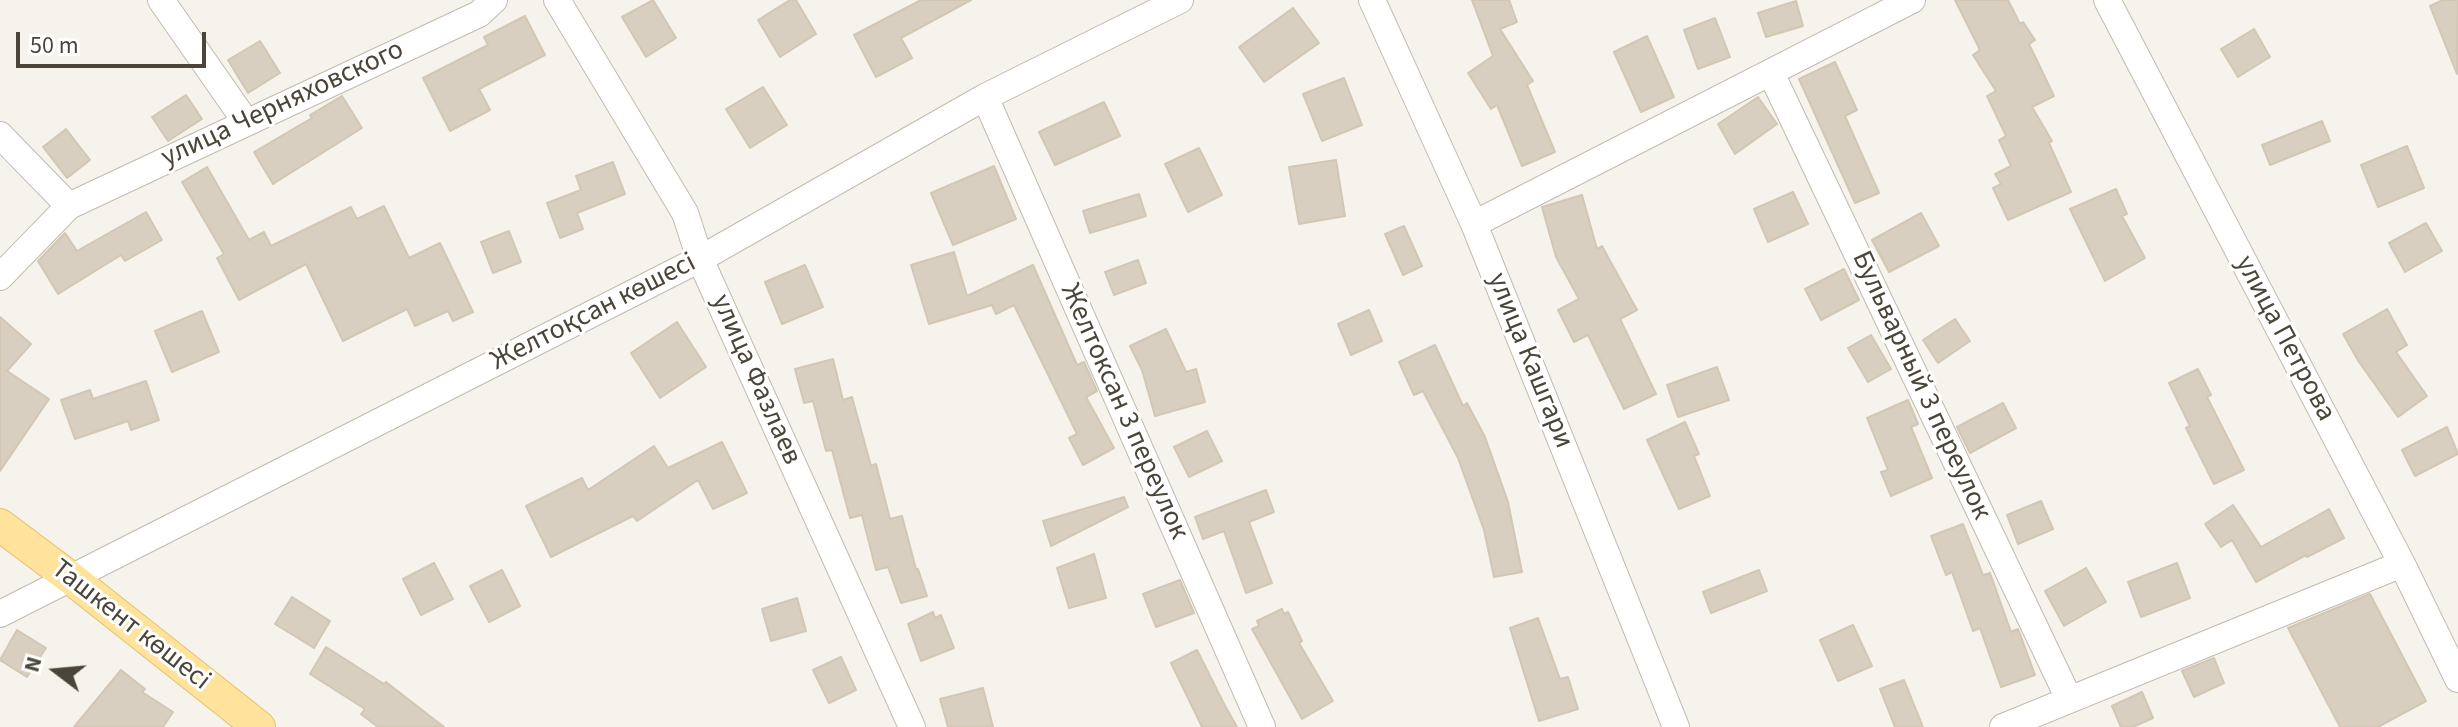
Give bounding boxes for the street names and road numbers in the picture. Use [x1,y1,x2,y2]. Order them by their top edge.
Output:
street label: улица Черняховского [156,34,410,176]
street label: Бульварный 3 переулок [1843,246,1997,526]
street label: Желтоқсан көшесі [486,247,702,379]
street label: улица Петрова [2226,251,2342,427]
street label: улица Кашгари [1479,268,1579,454]
street label: Желтоксан 3 переулок [1052,279,1194,545]
street label: улица Фазлаев [702,290,808,470]
street label: Ташкент көшесі [44,553,216,699]

